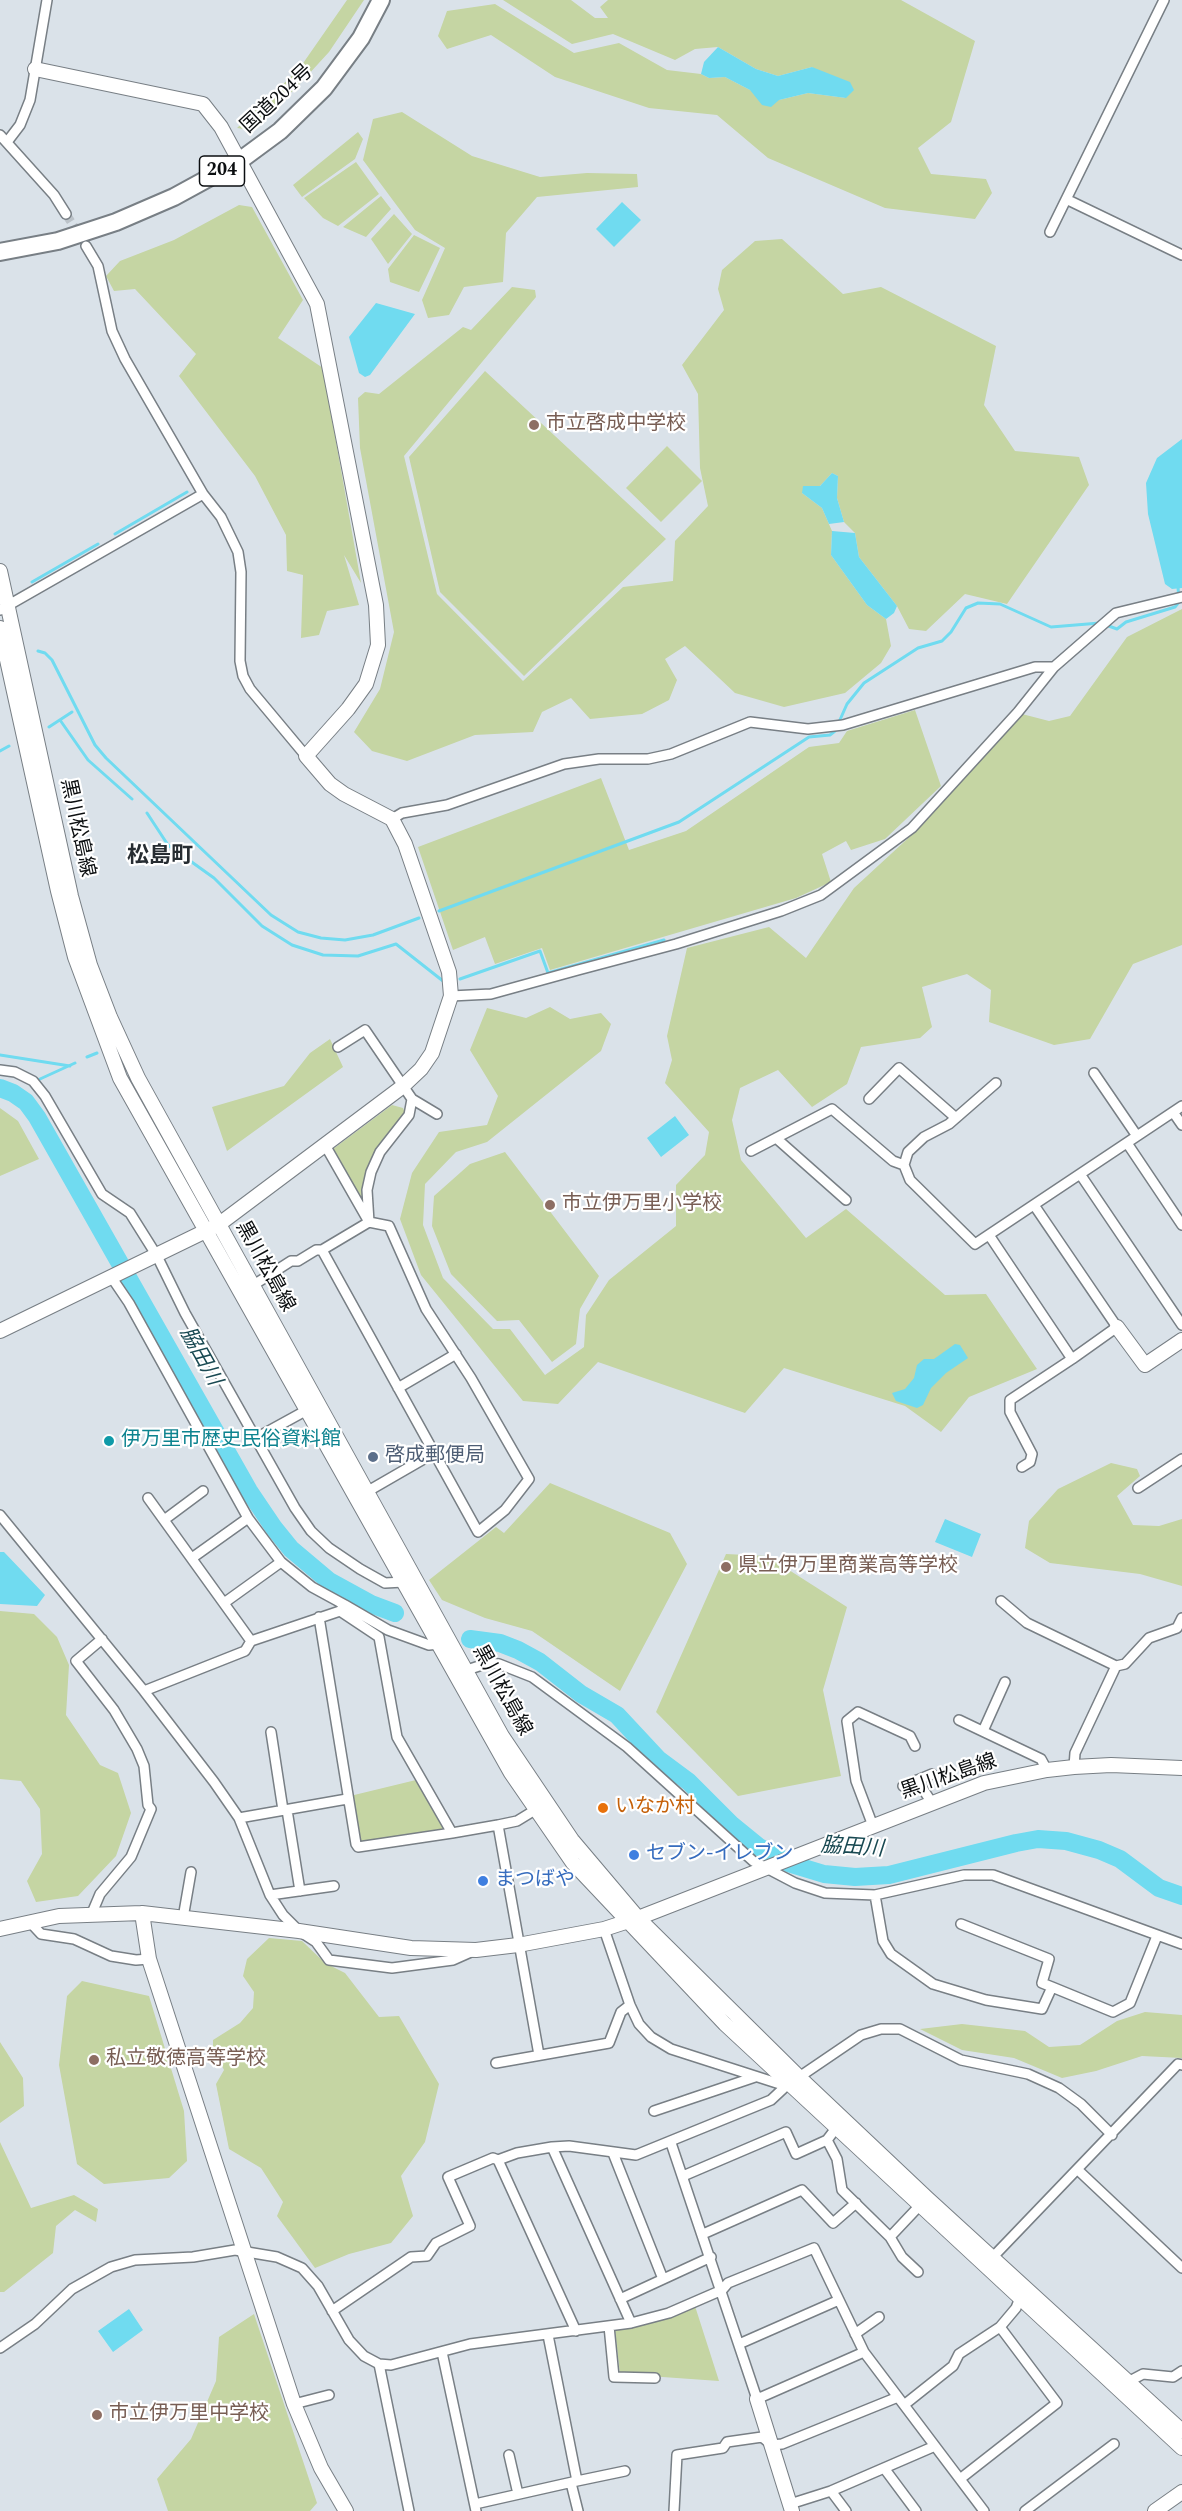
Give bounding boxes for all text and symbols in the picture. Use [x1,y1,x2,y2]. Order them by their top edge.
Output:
street label: 国道204号 [237,61,319,139]
road number: 204 [200,156,244,186]
place label: 市立啓成中学校 [546,413,686,437]
marker: 市立啓成中学校 [527,418,541,432]
street label: 黒川松島線 [54,777,98,879]
district label: 松島町 [127,845,193,871]
place label: 市立伊万里小学校 [562,1193,722,1217]
marker: 市立伊万里小学校 [543,1198,557,1212]
street label: 黒川松島線 [229,1217,299,1317]
water label: 脇田川 [173,1323,225,1391]
place label: 伊万里市歴史民俗資料館 [121,1429,341,1453]
marker: 伊万里市歴史民俗資料館 [102,1434,116,1448]
place label: 啓成郵便局 [385,1445,485,1469]
marker: 啓成郵便局 [366,1450,380,1464]
place label: 県立伊万里商業高等学校 [738,1555,958,1579]
marker: 県立伊万里商業高等学校 [719,1560,733,1574]
street label: 黒川松島線 [466,1641,536,1741]
street label: 黒川松島線 [898,1750,1000,1806]
place label: いなか村 [615,1796,695,1820]
marker: いなか村 [596,1801,610,1815]
water label: 脇田川 [820,1834,884,1864]
place label: セブン-イレブン [646,1843,793,1867]
marker: セブン-イレブン [627,1848,641,1862]
place label: まつばや [495,1869,575,1893]
marker: まつばや [476,1874,490,1888]
place label: 私立敬徳高等学校 [106,2048,266,2072]
marker: 私立敬徳高等学校 [87,2053,101,2067]
place label: 市立伊万里中学校 [109,2403,269,2427]
marker: 市立伊万里中学校 [90,2408,104,2422]

